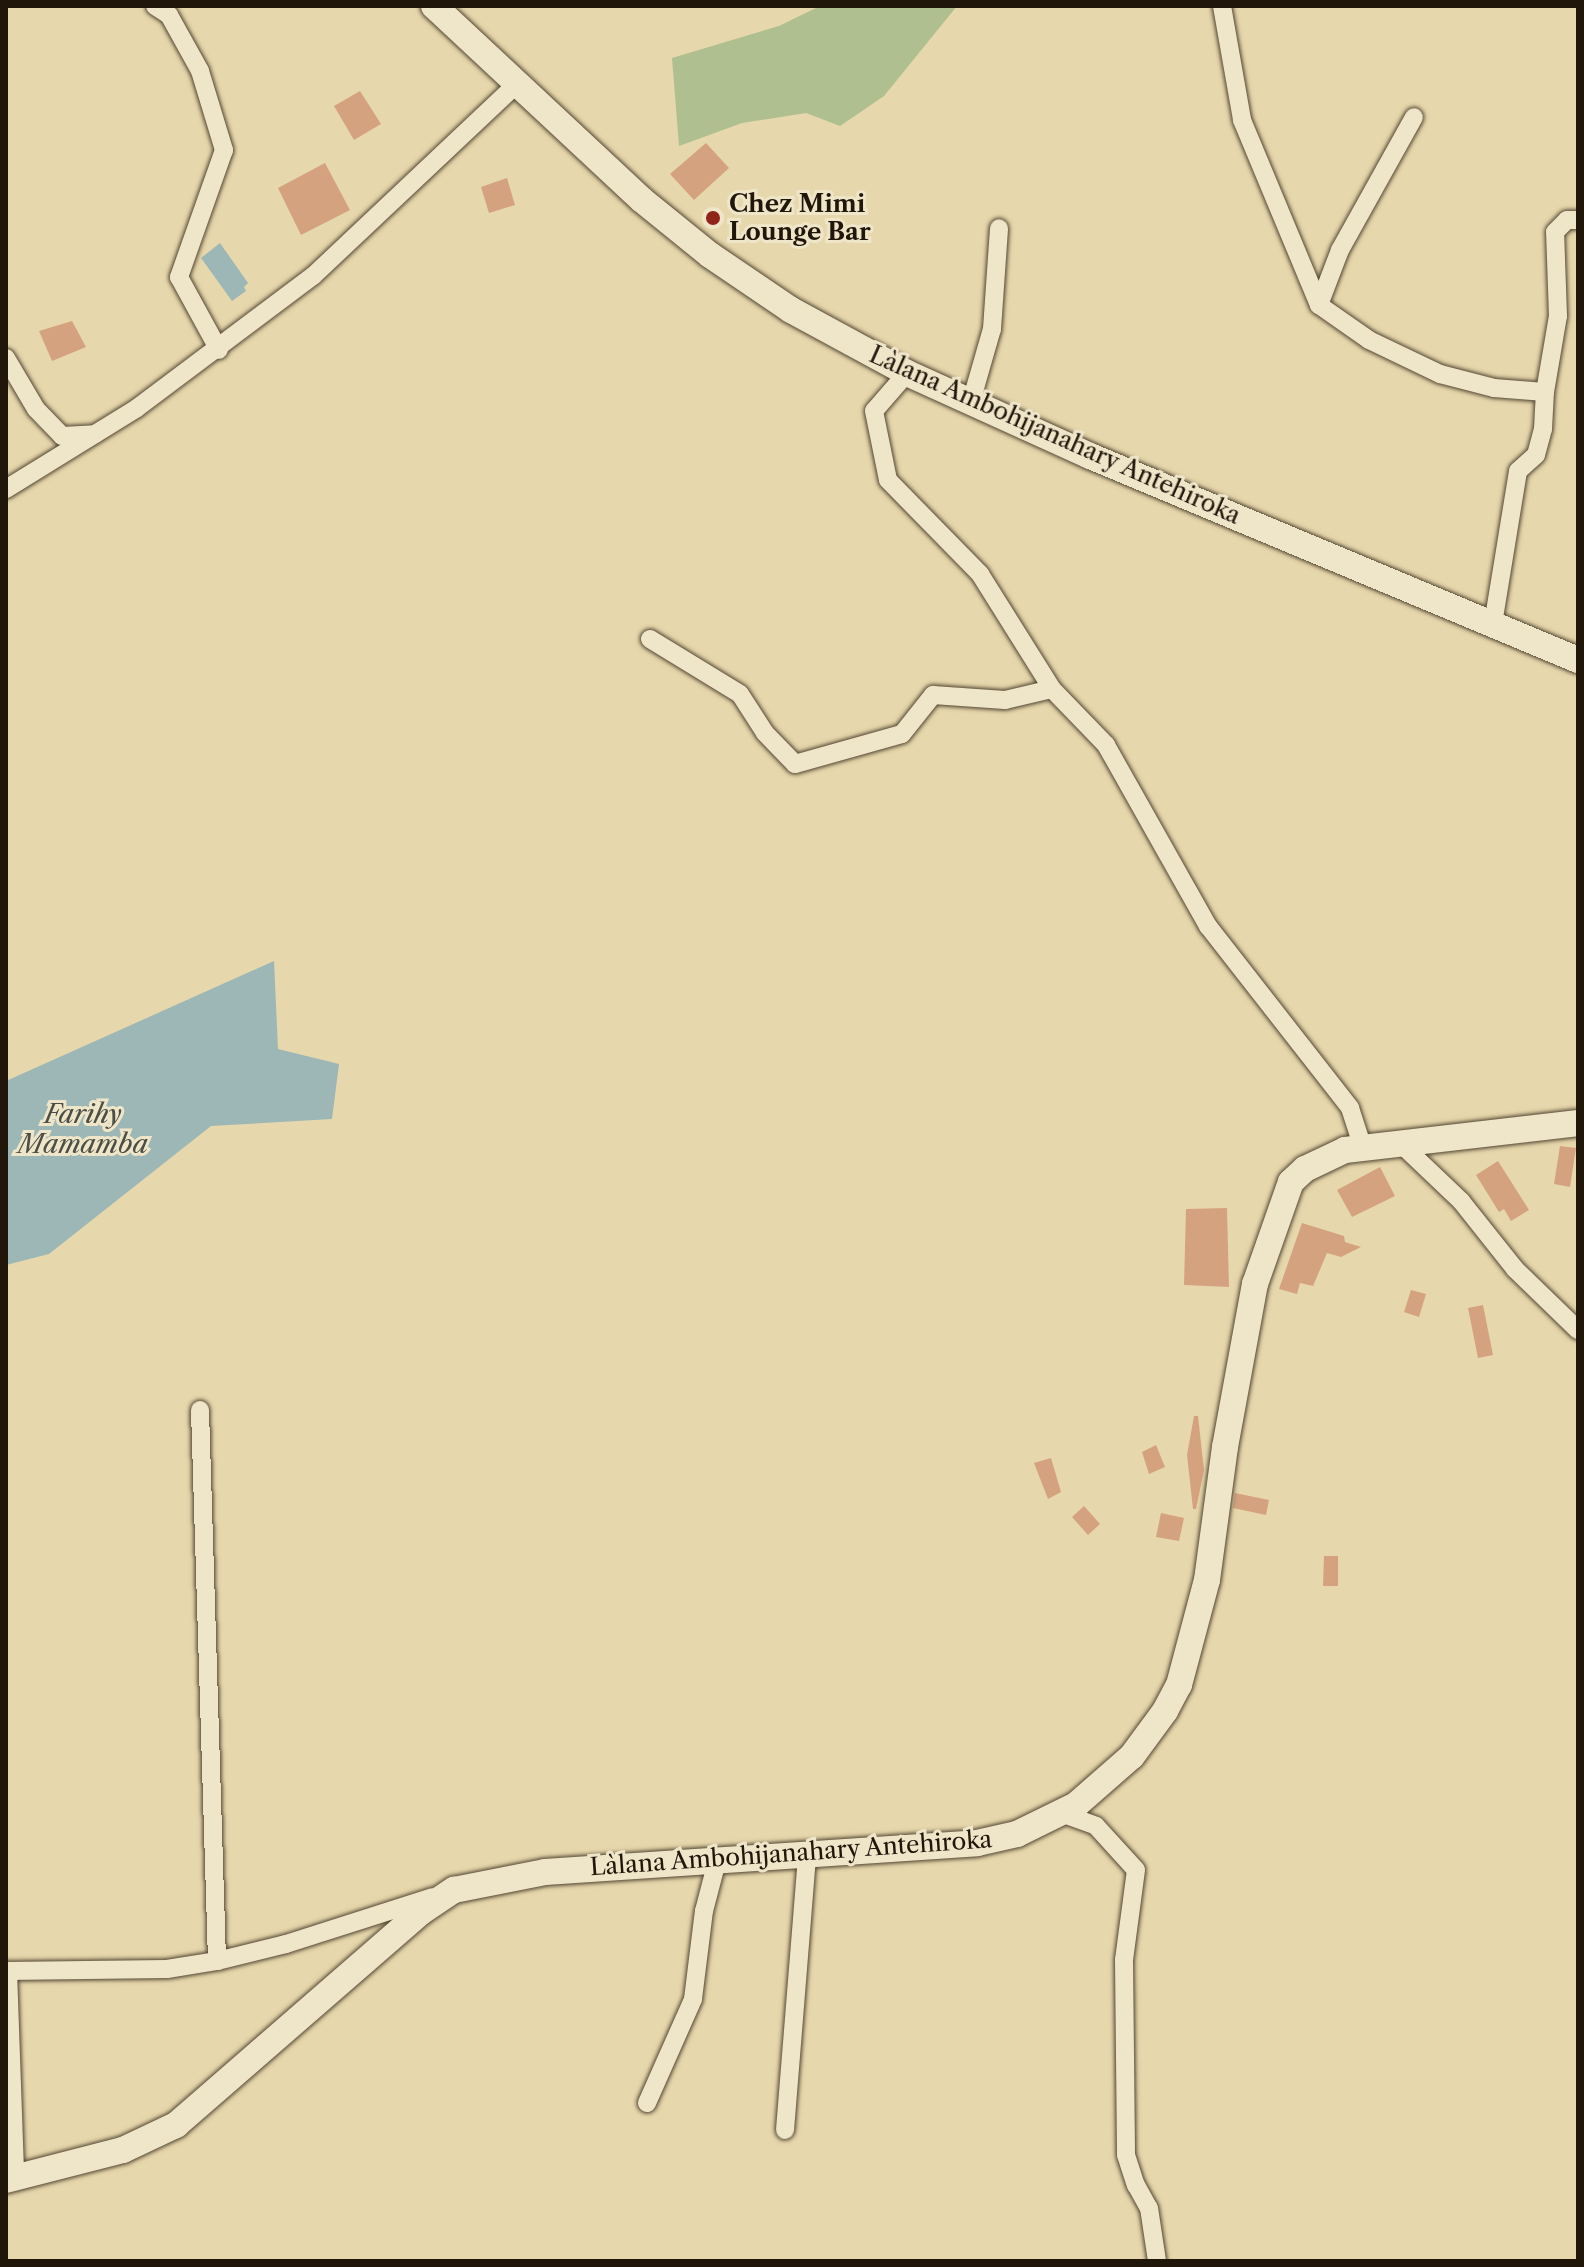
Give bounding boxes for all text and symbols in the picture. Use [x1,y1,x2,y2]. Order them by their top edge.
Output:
place label: Chez Mimi Lounge Bar [729,190,871,246]
marker: Chez Mimi Lounge Bar [704,209,722,227]
street label: Làlana Ambohijanahary Antehiroka [864,339,1246,531]
water label: Farihy Mamamba [18,1099,148,1160]
street label: Làlana Ambohijanahary Antehiroka [587,1824,995,1882]

